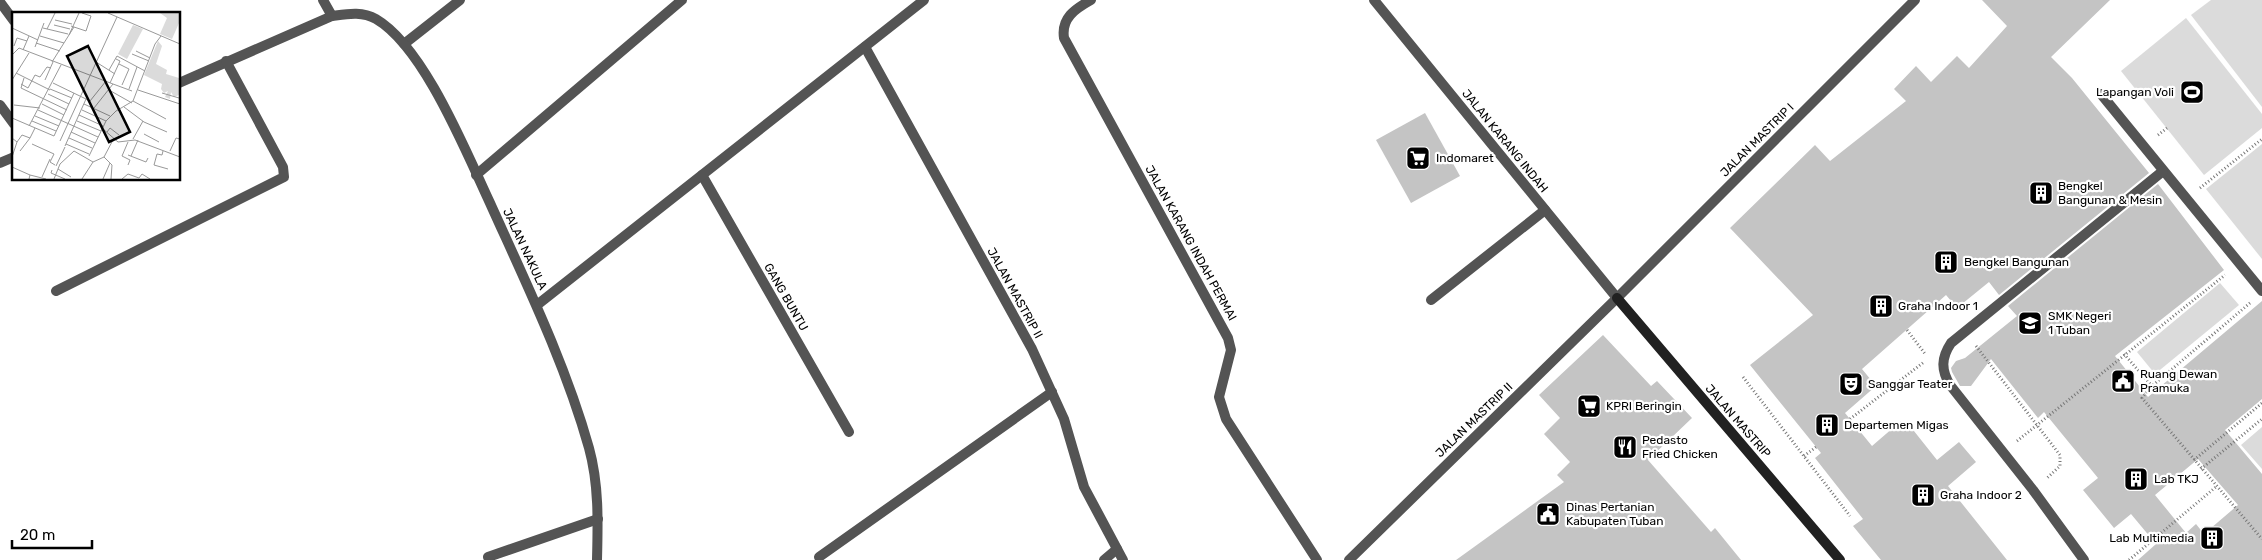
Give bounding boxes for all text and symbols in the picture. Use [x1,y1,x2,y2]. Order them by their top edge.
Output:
inset map [12,12,180,180]
sports icon: Lapangan Voli [2179,79,2205,105]
place label: Lapangan Voli [2096,85,2174,99]
street label: JALAN KARANG INDAH [1459,87,1551,195]
street label: JALAN MASTRIP I [1717,100,1797,180]
supermarket icon: Indomaret [1405,145,1431,171]
place label: Indomaret [1436,151,1494,165]
street label: JALAN KARANG INDAH PERMAI [1142,163,1240,323]
place label: Bengkel Bangunan & Mesin [2058,179,2162,207]
building icon: Bengkel Bangunan & Mesin [2028,180,2054,206]
street label: JALAN NAKULA [500,206,550,292]
street label: JALAN MASTRIP II [984,245,1046,341]
building icon: Bengkel Bangunan [1933,249,1959,275]
place label: Bengkel Bangunan [1964,255,2069,269]
street label: GANG BUNTU [761,261,811,333]
building icon: Graha Indoor 1 [1868,293,1894,319]
place label: Graha Indoor 1 [1898,299,1978,313]
place label: SMK Negeri 1 Tuban [2048,309,2112,337]
school or university icon: SMK Negeri 1 Tuban [2017,310,2043,336]
place label: Ruang Dewan Pramuka [2140,367,2217,395]
public building icon: Ruang Dewan Pramuka [2110,368,2136,394]
theatre icon: Sanggar Teater [1838,371,1864,397]
place label: Sanggar Teater [1868,377,1953,391]
street label: JALAN MASTRIP II [1433,380,1515,460]
street label: JALAN MASTRIP [1702,382,1774,461]
supermarket icon: KPRI Beringin [1576,393,1602,419]
place label: KPRI Beringin [1606,399,1682,413]
building icon: Departemen Migas [1814,412,1840,438]
place label: Departemen Migas [1844,418,1949,432]
place label: Pedasto Fried Chicken [1642,433,1718,461]
restaurant icon: Pedasto Fried Chicken [1612,434,1638,460]
building icon: Lab TKJ [2123,466,2149,492]
place label: Lab TKJ [2154,472,2199,486]
building icon: Graha Indoor 2 [1910,482,1936,508]
place label: Graha Indoor 2 [1940,488,2022,502]
place label: Dinas Pertanian Kabupaten Tuban [1566,500,1663,528]
public building icon: Dinas Pertanian Kabupaten Tuban [1535,501,1561,527]
scale bar [12,518,92,550]
building icon: Lab Multimedia [2199,525,2225,551]
text: 20 m [20,526,55,544]
place label: Lab Multimedia [2109,531,2194,545]

